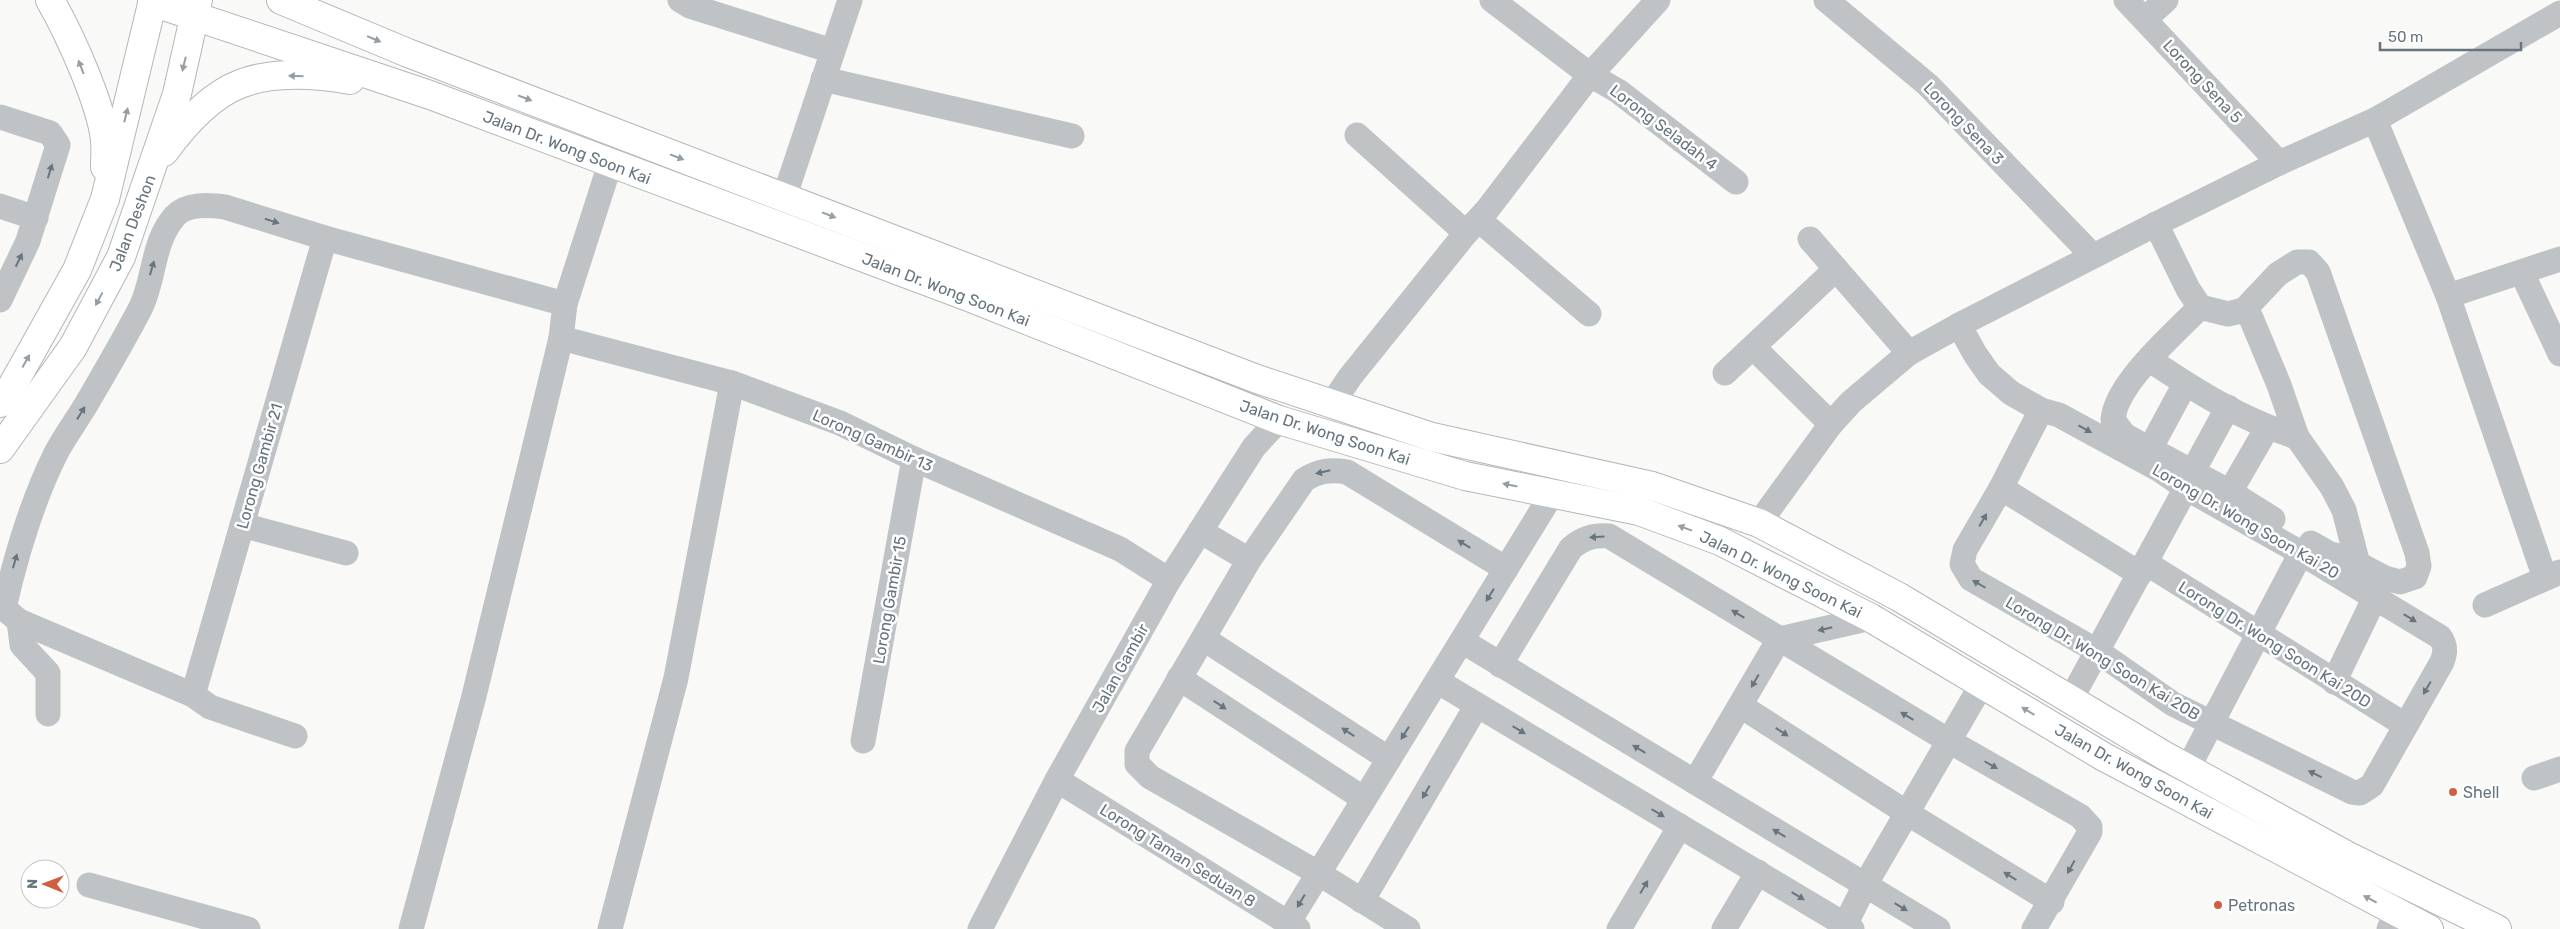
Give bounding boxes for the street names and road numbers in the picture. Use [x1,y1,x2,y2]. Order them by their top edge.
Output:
street label: Lorong Sena 5 [2159,36,2246,127]
street label: Lorong Sena 3 [1920,78,2008,169]
street label: Lorong Seladah 4 [1606,81,1721,174]
street label: Jalan Dr. Wong Soon Kai [480,107,653,188]
street label: Jalan Deshon [105,172,160,274]
street label: Jalan Dr. Wong Soon Kai [859,249,1032,330]
street label: Jalan Dr. Wong Soon Kai [1237,396,1413,469]
street label: Lorong Gambir 21 [232,401,286,531]
street label: Lorong Gambir 13 [810,405,936,476]
street label: Lorong Dr. Wong Soon Kai 20 [2149,460,2343,583]
street label: Jalan Dr. Wong Soon Kai [1697,527,1865,622]
street label: Lorong Gambir 15 [869,535,910,666]
street label: Lorong Dr. Wong Soon Kai 20D [2175,577,2375,712]
street label: Lorong Dr. Wong Soon Kai 20B [2002,593,2203,724]
street label: Jalan Gambir [1088,620,1153,716]
street label: Jalan Dr. Wong Soon Kai [2051,720,2216,823]
street label: Lorong Taman Seduan 8 [1096,800,1259,911]

